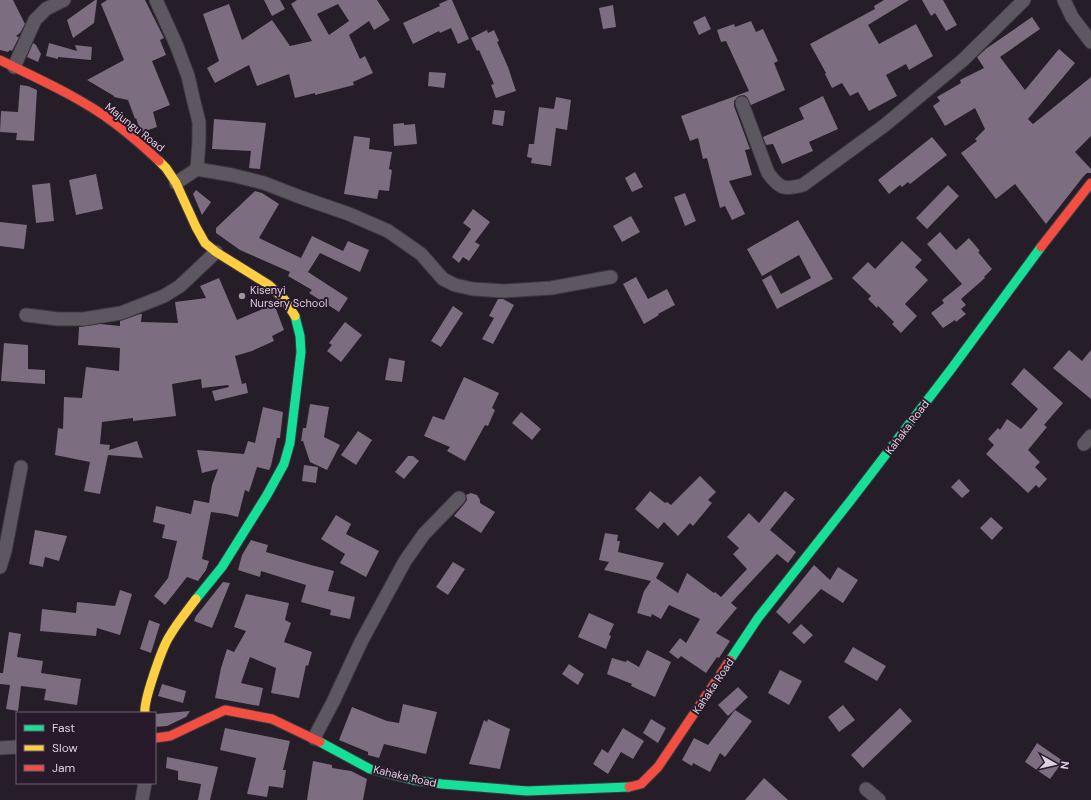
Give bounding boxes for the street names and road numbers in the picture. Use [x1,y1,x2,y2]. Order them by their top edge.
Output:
street label: Majungu Road [103,99,168,155]
street label: Kahaka Road [882,397,932,457]
street label: Kahaka Road [689,655,737,717]
street label: Kahaka Road [372,762,438,790]

